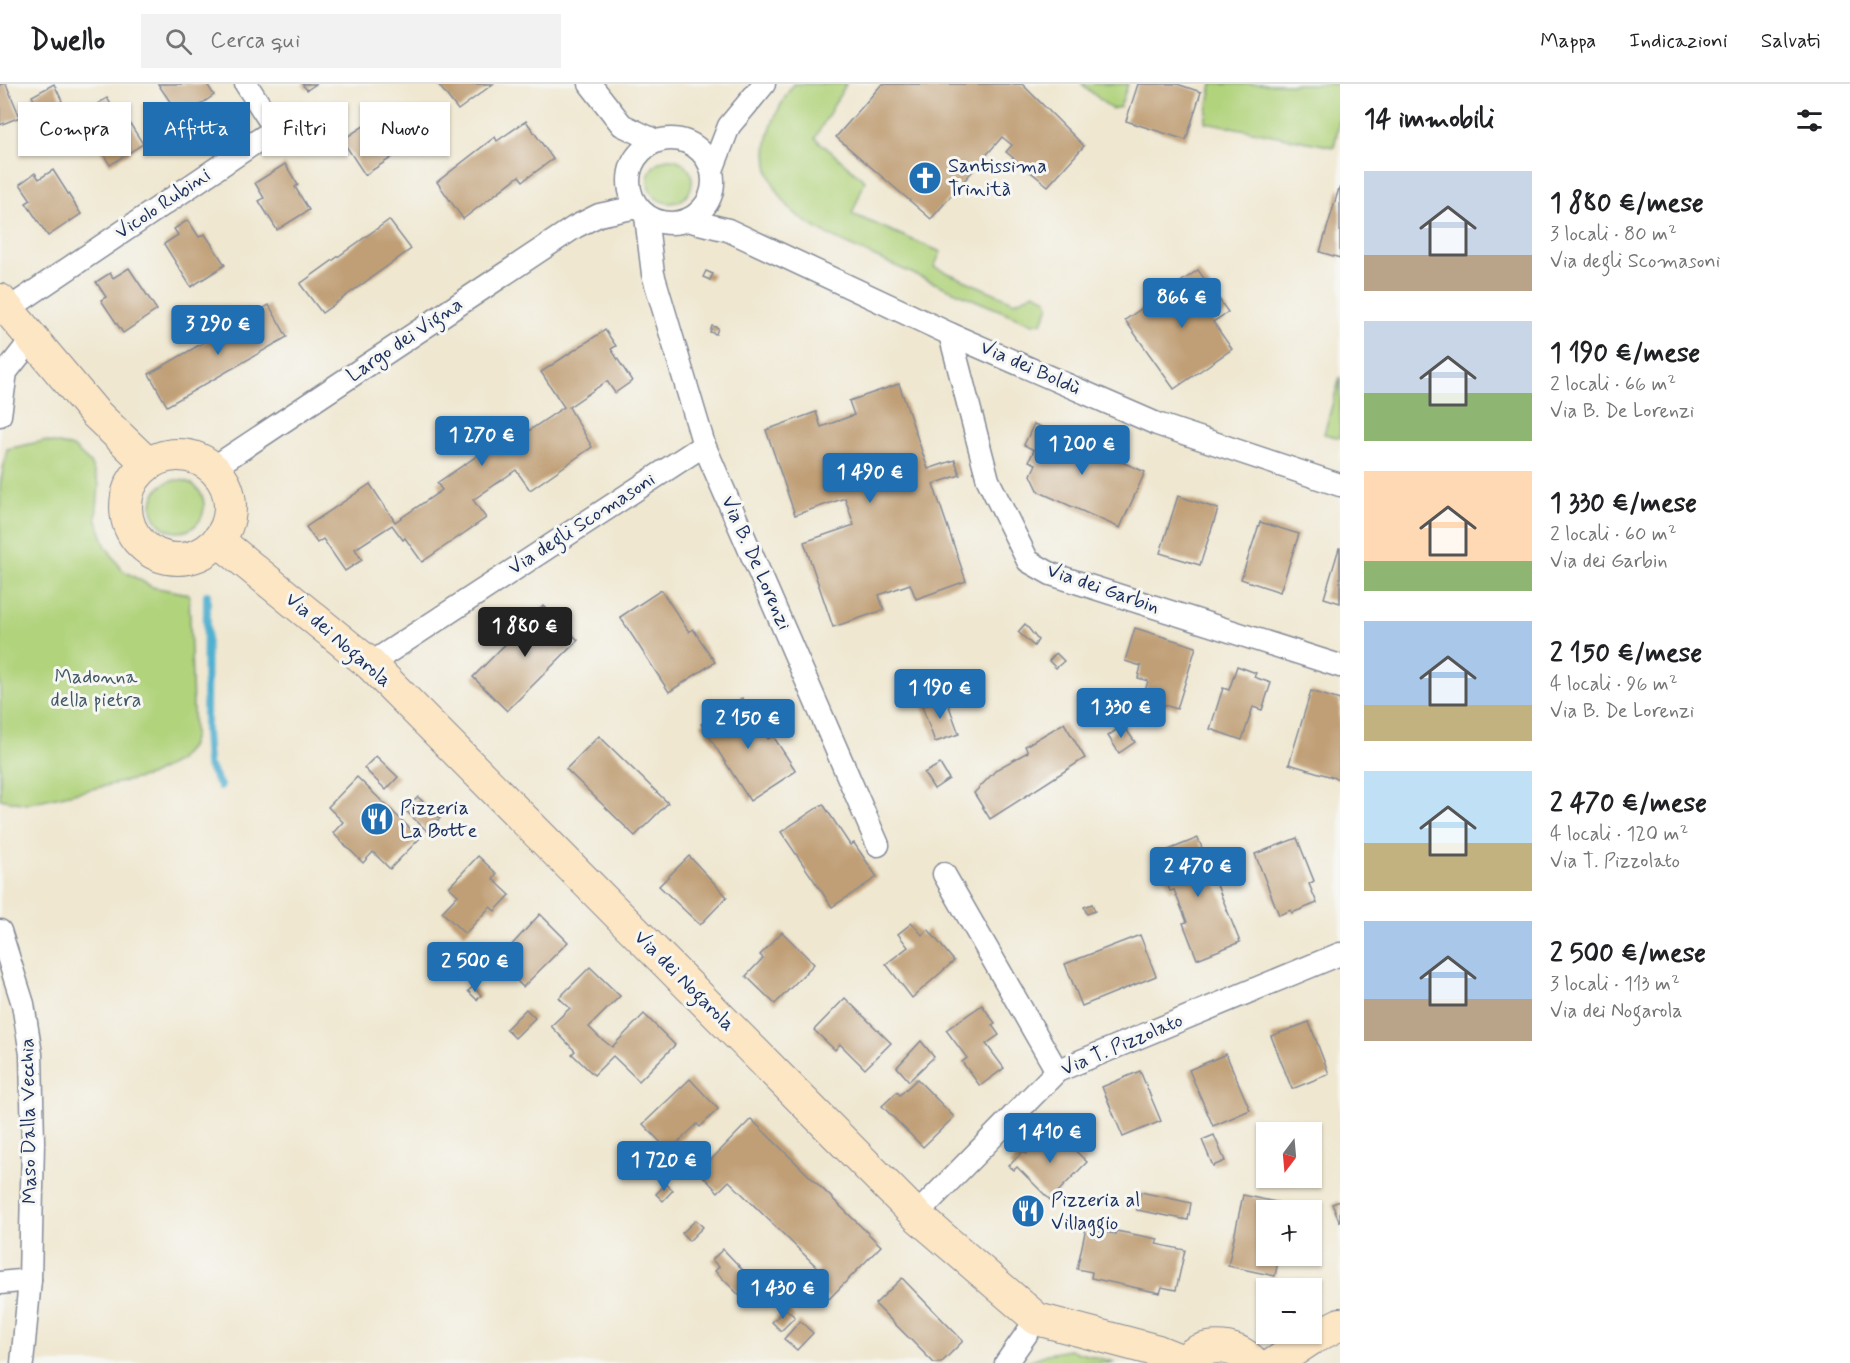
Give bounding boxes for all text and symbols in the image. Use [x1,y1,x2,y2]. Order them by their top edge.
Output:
search box [141,14,561,68]
text: Dwello [30,23,105,60]
icon: search [162,25,195,58]
text: Cerca qui [210,27,300,55]
text: Mappa [1540,27,1596,55]
text: Indicazioni [1629,27,1728,55]
text: Salvati [1761,27,1820,55]
chip: Compra [18,102,131,156]
chip: Affitta [143,102,250,156]
chip: Filtri [262,102,348,156]
chip: Nuovo [360,102,450,156]
text: 14 immobili [1364,103,1494,137]
icon: filters [1793,104,1826,137]
place label: Santissima Trinità [948,153,1047,203]
church icon: Santissima Trinità [907,160,943,196]
street label: Vicolo Rubini [110,162,216,246]
text: 1 880 €/mese [1550,187,1704,221]
icon: home [1412,195,1484,267]
text: 3 locali · 80 m² [1550,221,1677,248]
text: Via degli Scomasoni [1550,248,1720,275]
pin: 866 € [1140,278,1224,329]
text: 866 € [1157,284,1207,311]
street label: Largo dei Vigna [342,291,469,390]
pin: 3 290 € [163,305,273,356]
text: 3 290 € [185,311,251,338]
street label: Via dei Boldù [976,334,1084,402]
text: 1 190 €/mese [1550,337,1700,371]
icon: home [1412,345,1484,417]
text: 2 locali · 66 m² [1550,371,1676,398]
text: Via B. De Lorenzi [1550,398,1694,425]
pin: 1 270 € [427,416,537,467]
text: 1 270 € [449,422,515,449]
pin: 1 200 € [1027,425,1137,476]
text: 1 200 € [1049,431,1115,458]
pin: 1 490 € [815,453,925,504]
text: 1 490 € [837,459,903,486]
street label: Via degli Scomasoni [503,466,662,583]
text: 1 330 €/mese [1550,487,1697,521]
street label: Via B. De Lorenzi [714,492,798,634]
icon: home [1412,495,1484,567]
text: 2 locali · 60 m² [1550,521,1677,548]
text: Via dei Garbin [1550,548,1668,575]
street label: Via dei Garbin [1043,557,1163,621]
street label: Via dei Nogarola [278,586,397,695]
pin: 1 880 € [470,607,580,658]
text: 1 880 € [492,613,558,640]
text: 2 150 €/mese [1550,637,1702,671]
icon: home [1412,645,1484,717]
park label: Madonna della pietra [50,664,142,714]
pin: 1 190 € [885,669,995,720]
text: 4 locali · 96 m² [1550,671,1678,698]
text: 1 190 € [908,675,972,702]
pin: 1 330 € [1066,688,1176,739]
text: 1 330 € [1091,694,1151,721]
text: Via B. De Lorenzi [1550,698,1694,725]
pin: 2 150 € [693,699,803,750]
text: 2 150 € [716,705,780,732]
text: 2 470 €/mese [1550,787,1707,821]
place label: Pizzeria La Botte [400,795,477,845]
icon: home [1412,795,1484,867]
restaurant icon: Pizzeria La Botte [359,801,395,837]
text: 4 locali · 120 m² [1550,821,1688,848]
pin: 2 470 € [1143,847,1253,898]
text: Via T. Pizzolato [1550,848,1680,875]
text: 2 470 € [1164,853,1232,880]
street label: Via dei Nogarola [626,925,740,1039]
text: 2 500 €/mese [1550,937,1706,971]
pin: 2 500 € [420,942,530,993]
icon: home [1412,945,1484,1017]
text: 2 500 € [441,948,509,975]
text: 3 locali · 113 m² [1550,971,1680,998]
text: Via dei Nogarola [1550,998,1683,1025]
street label: Via T. Pizzolato [1057,1007,1187,1083]
street label: Maso Dalla Vecchia [14,1038,44,1204]
pin: 1 410 € [995,1113,1105,1164]
text: 1 410 € [1018,1119,1082,1146]
north arrow [1256,1122,1322,1188]
map controls [1256,1122,1322,1344]
pin: 1 720 € [609,1141,719,1192]
text: 1 720 € [631,1147,697,1174]
place label: Pizzeria al Villaggio [1051,1187,1140,1239]
restaurant icon: Pizzeria al Villaggio [1010,1193,1046,1229]
button: + [1256,1200,1322,1266]
pin: 1 430 € [728,1269,838,1320]
text: 1 430 € [751,1275,815,1302]
button: − [1256,1278,1322,1344]

